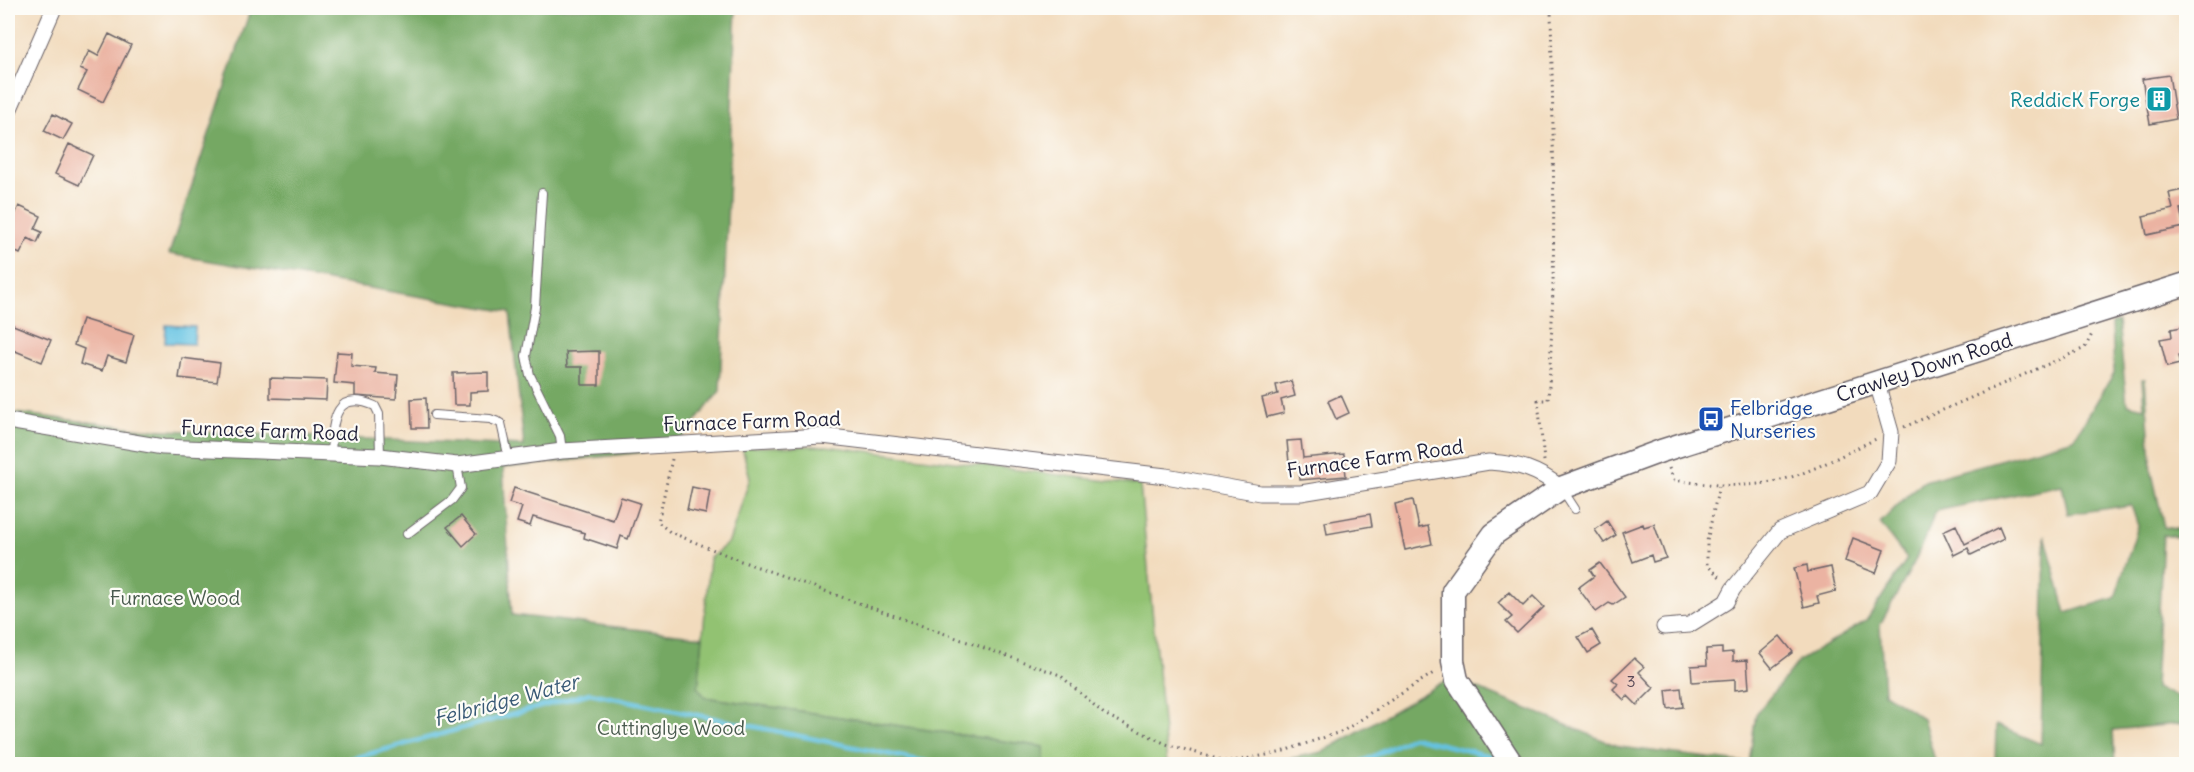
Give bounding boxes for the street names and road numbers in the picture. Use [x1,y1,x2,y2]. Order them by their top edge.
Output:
street label: Crawley Down Road [1833,327,2016,407]
street label: Furnace Farm Road [663,405,842,437]
street label: Furnace Farm Road [181,414,360,446]
street label: Furnace Farm Road [1285,433,1465,483]

